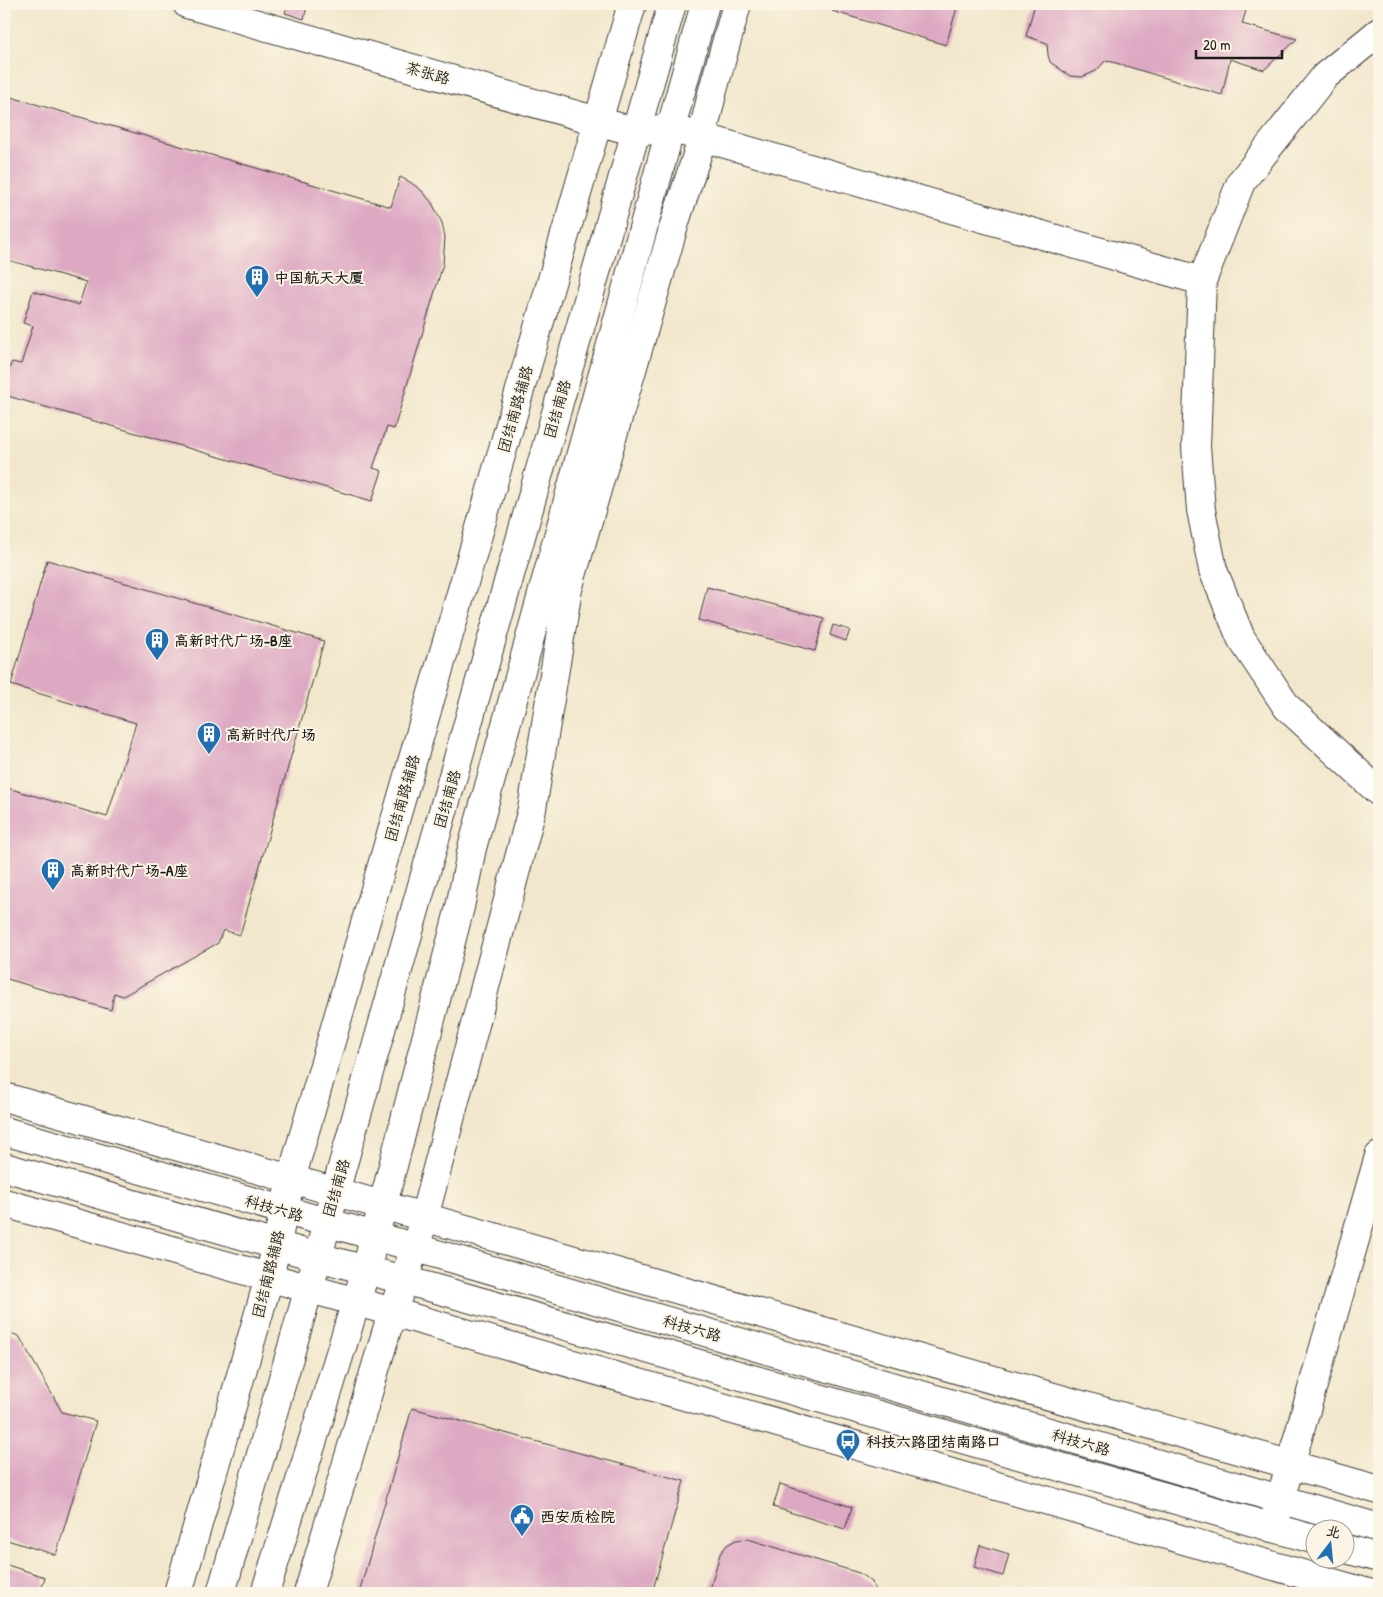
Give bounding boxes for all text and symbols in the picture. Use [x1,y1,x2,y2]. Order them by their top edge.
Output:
scale bar [1196,28,1282,60]
text: 20 m [1203,34,1230,55]
street label: 茶张路 [403,57,453,89]
building icon: 中国航天大厦 [244,264,270,298]
place label: 中国航天大厦 [274,267,364,288]
street label: 团结南路辅路 [493,363,537,455]
street label: 团结南路 [539,377,575,441]
building icon: 高新时代广场-B座 [144,627,170,661]
place label: 高新时代广场-B座 [174,630,293,651]
building icon: 高新时代广场 [196,721,222,755]
place label: 高新时代广场 [226,724,316,745]
street label: 团结南路辅路 [380,752,424,844]
street label: 团结南路 [429,767,465,831]
building icon: 高新时代广场-A座 [40,857,66,891]
place label: 高新时代广场-A座 [70,860,188,881]
street label: 团结南路 [318,1156,354,1220]
street label: 科技六路 [242,1190,306,1226]
street label: 团结南路辅路 [247,1228,289,1320]
street label: 科技六路 [660,1310,724,1346]
street label: 科技六路 [1049,1424,1113,1460]
bus stop icon: 科技六路团结南路口 [835,1428,861,1462]
place label: 科技六路团结南路口 [866,1431,1001,1452]
public building icon: 西安质检院 [509,1503,535,1537]
place label: 西安质检院 [540,1506,615,1527]
north arrow [1306,1520,1356,1570]
text: 北 [1324,1520,1343,1542]

